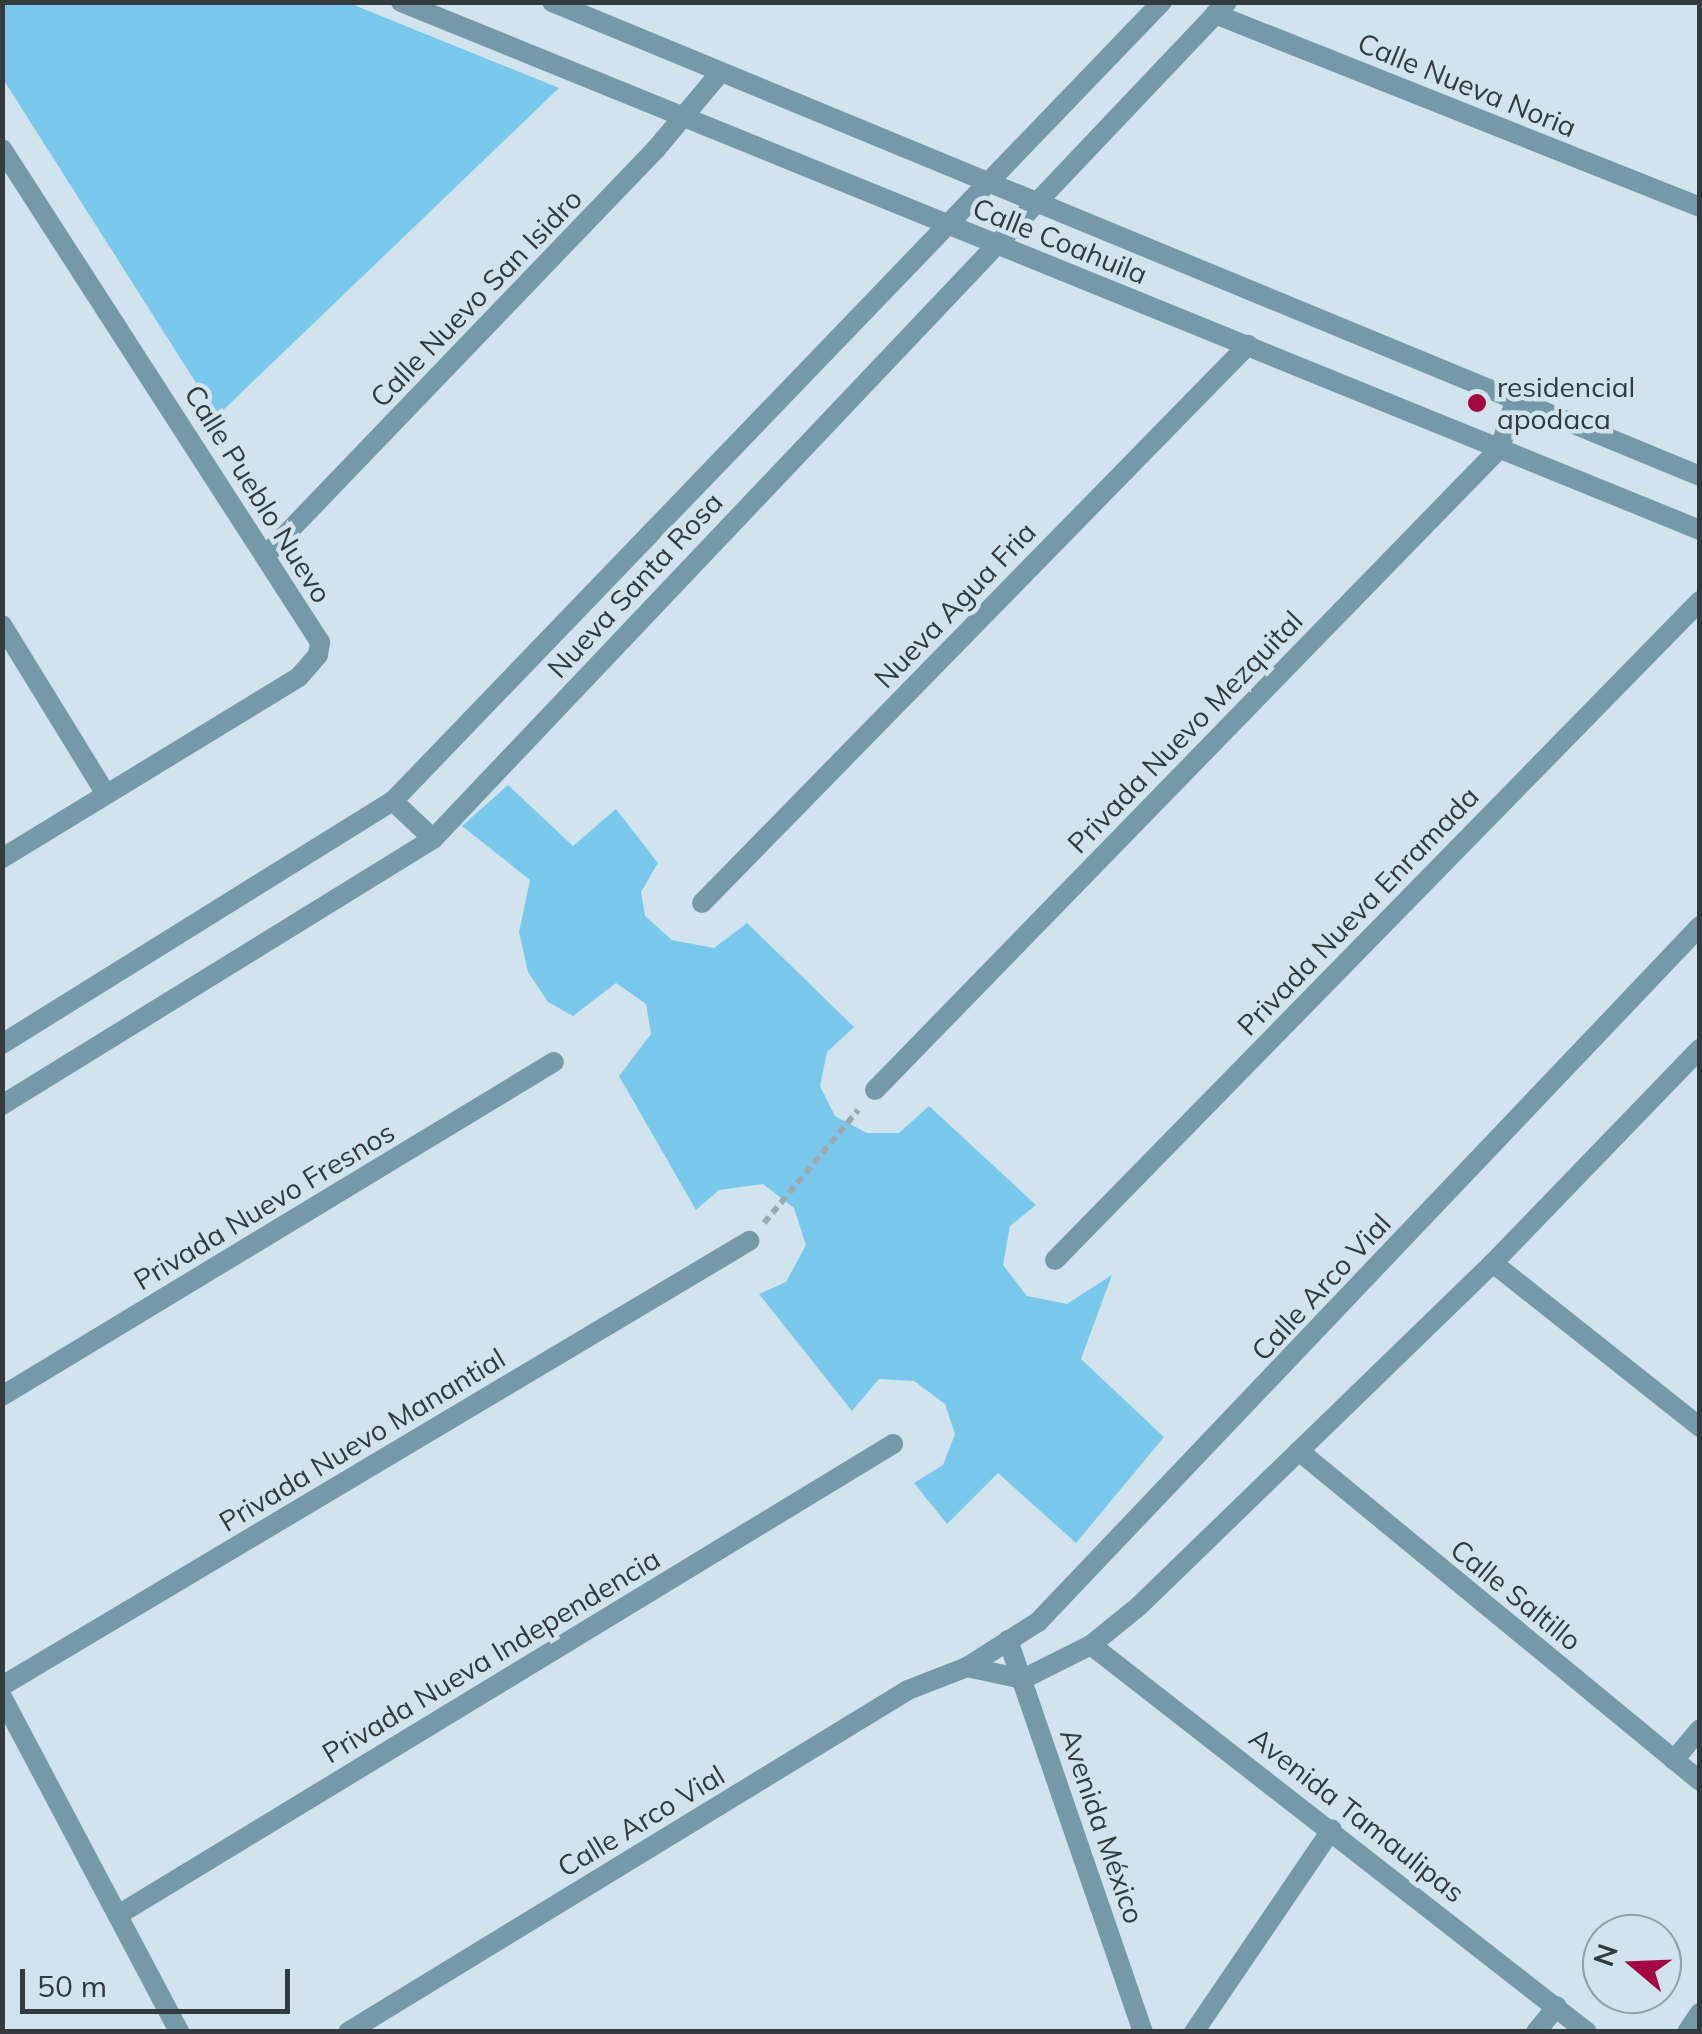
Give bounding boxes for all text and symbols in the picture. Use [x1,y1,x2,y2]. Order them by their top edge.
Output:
street label: Calle Nueva Noria [1353,26,1581,144]
street label: Calle Nuevo San Isidro [363,182,589,414]
street label: Calle Coahuila [968,191,1152,291]
place label: residencial apodaca [1497,370,1635,436]
street label: Calle Pueblo Nuevo [177,379,339,609]
marker: residencial apodaca [1466,392,1488,414]
street label: Nueva Santa Rosa [540,485,730,685]
street label: Nueva Agua Fria [867,515,1043,695]
street label: Privada Nuevo Mezquital [1061,604,1309,860]
street label: Privada Nueva Enramada [1230,780,1486,1042]
street label: Privada Nuevo Fresnos [128,1115,400,1297]
street label: Calle Arco Vial [1244,1207,1398,1367]
street label: Privada Nuevo Manantial [213,1341,511,1539]
street label: Calle Saltillo [1444,1532,1588,1658]
street label: Privada Nueva Independencia [316,1542,666,1770]
street label: Avenida Tamaulipas [1243,1721,1471,1909]
street label: Avenida México [1053,1724,1151,1928]
street label: Calle Arco Vial [552,1758,730,1884]
north arrow [1582,1914,1682,2014]
text: N [1585,1939,1625,1970]
scale bar [25,1949,295,2011]
text: 50 m [37,1967,107,2005]

